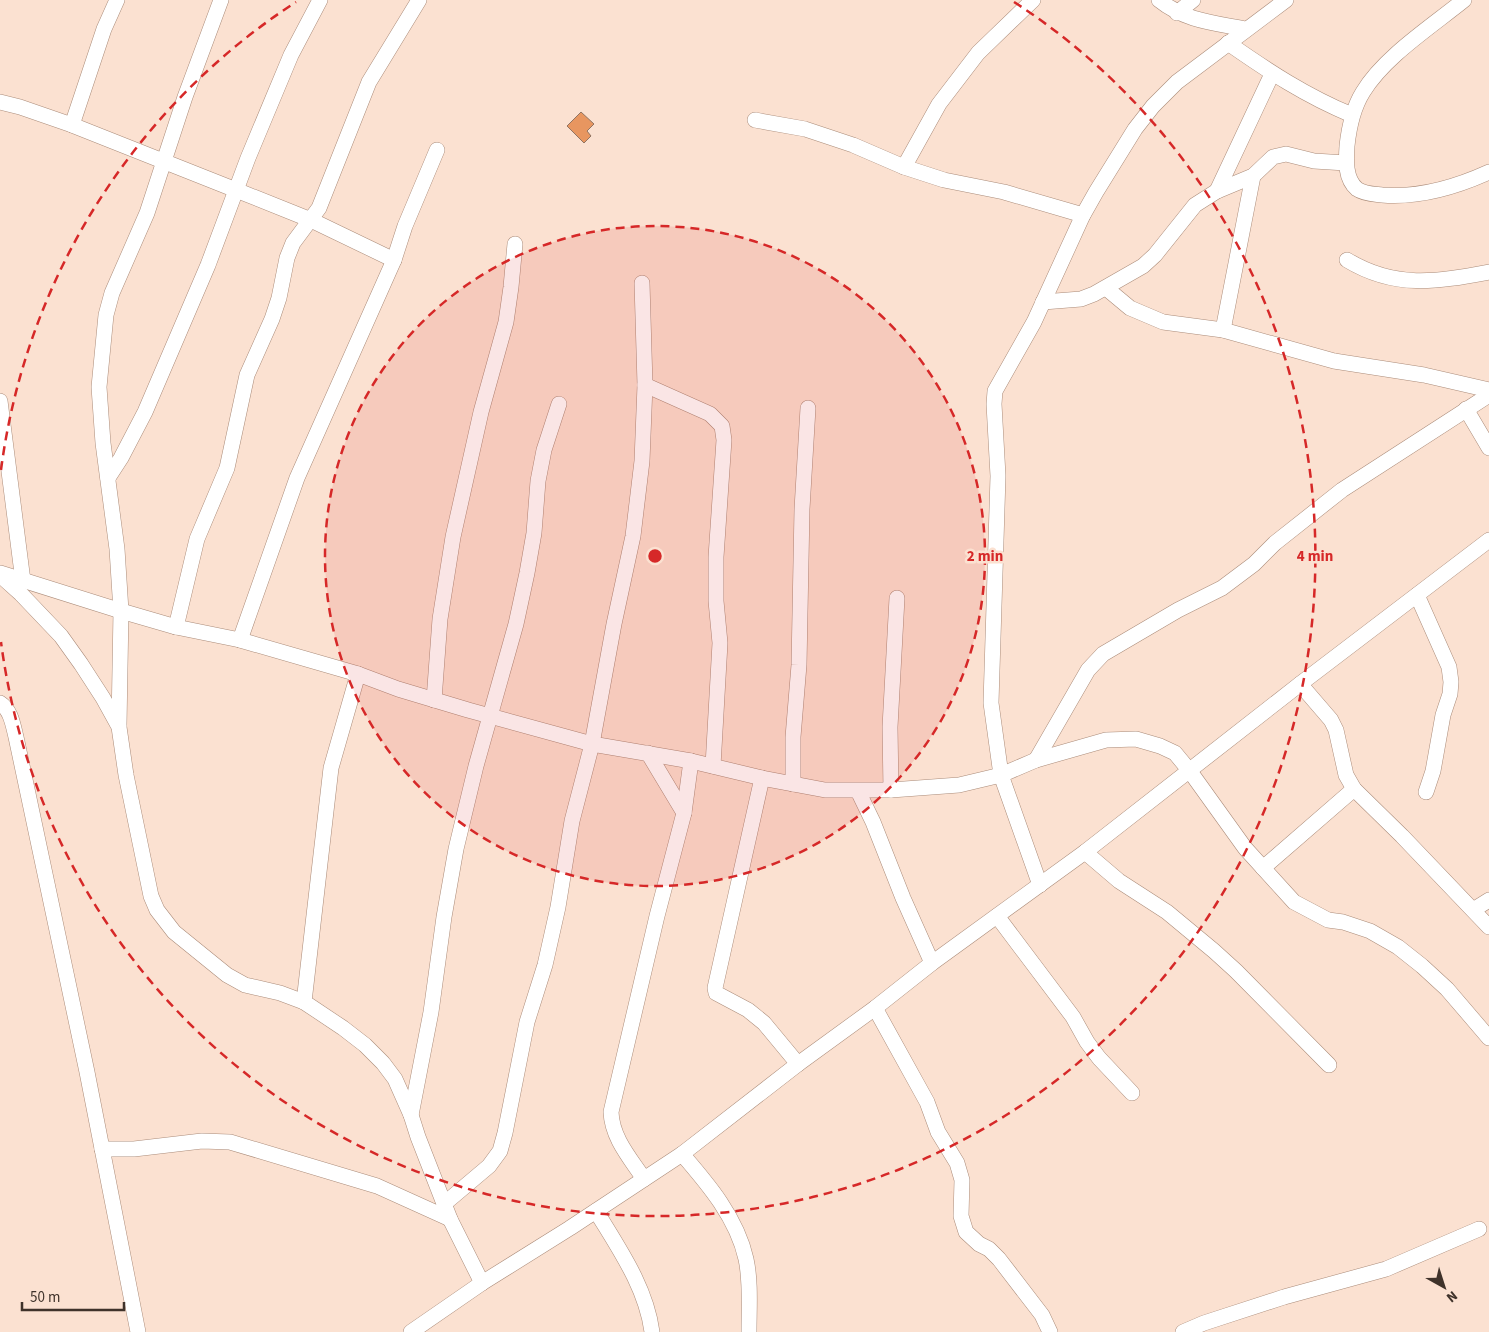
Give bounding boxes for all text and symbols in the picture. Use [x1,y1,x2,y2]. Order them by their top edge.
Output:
text: 2 min [967,546,1003,567]
text: 4 min [1297,546,1333,567]
centre of rings [646,547,664,565]
north arrow [1419,1262,1469,1312]
scale bar [22,1280,125,1312]
text: N [1442,1286,1461,1307]
text: 50 m [30,1287,60,1308]

